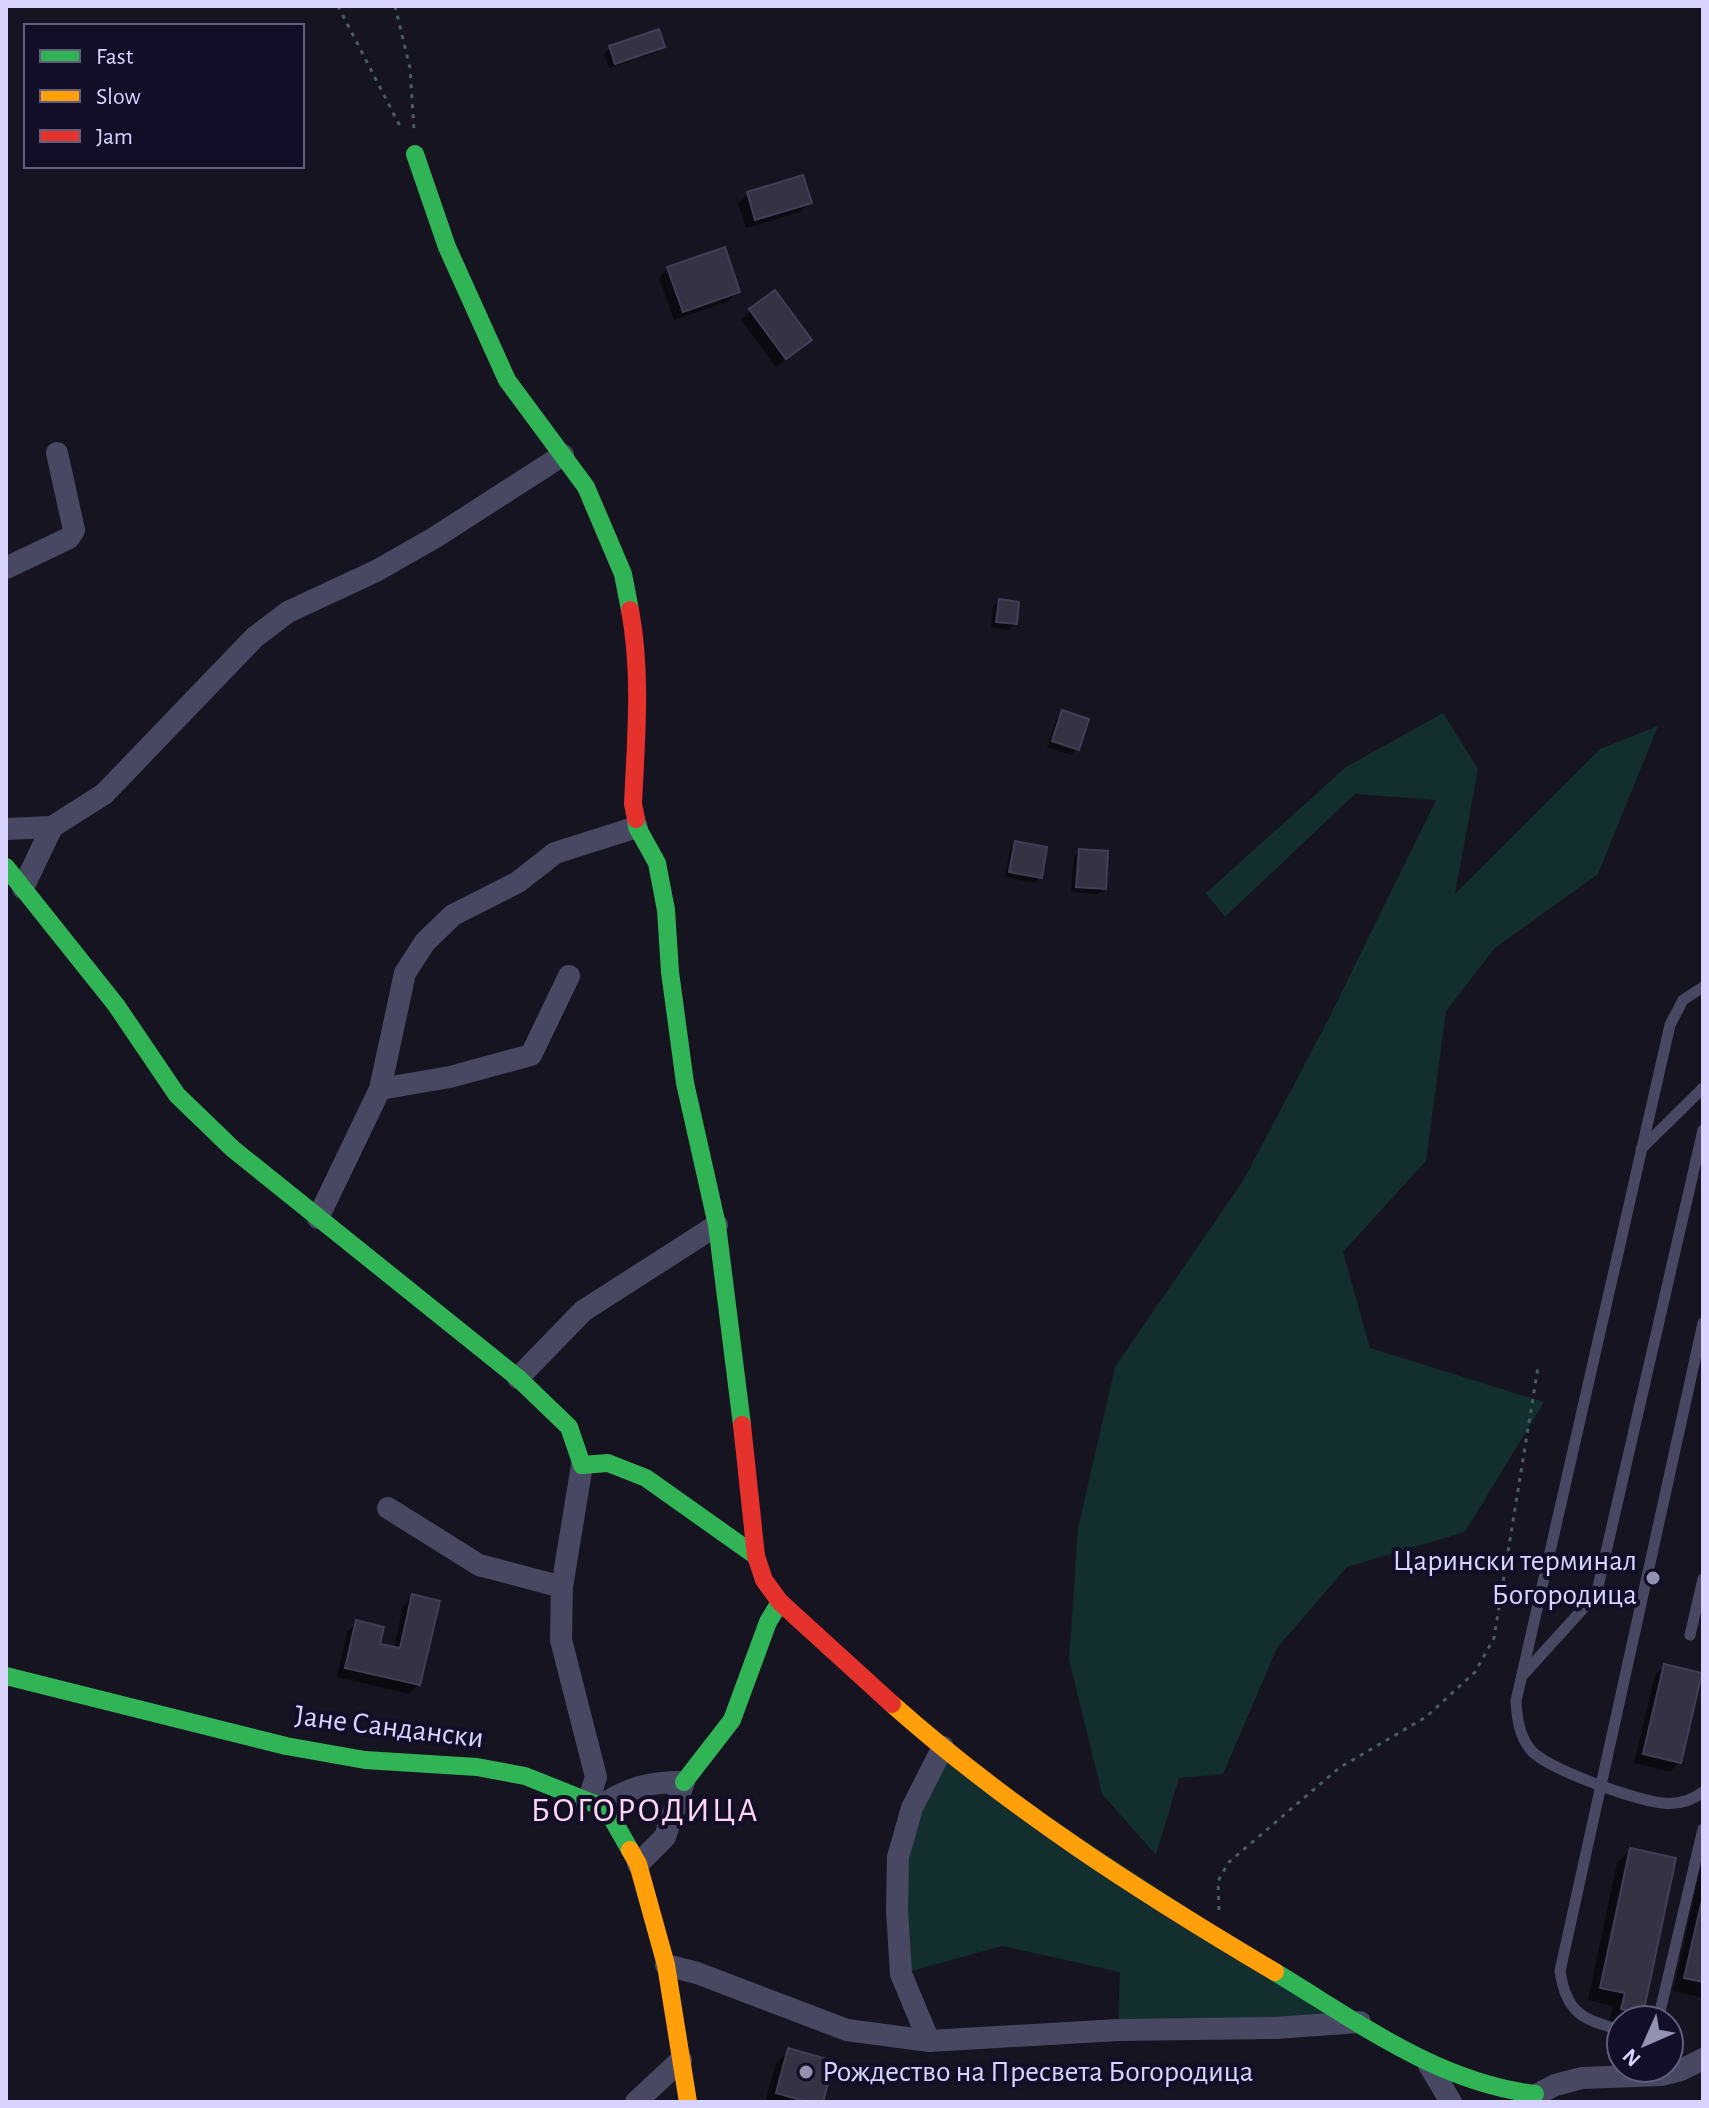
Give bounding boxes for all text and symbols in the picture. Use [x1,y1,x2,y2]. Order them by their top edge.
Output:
legend [24,24,304,168]
text: Fast [96,45,134,69]
text: Slow [96,85,141,109]
text: Jam [96,125,133,149]
place label: Царински терминал Богородица [1393,1546,1637,1610]
marker: Царински терминал Богородица [1644,1569,1662,1587]
street label: Јане Сандански [293,1700,485,1754]
district label: БОГОРОДИЦА [531,1794,760,1828]
north arrow [1605,2004,1685,2084]
text: N [1618,2044,1645,2071]
place label: Рождество на Пресвета Богородица [822,2057,1254,2087]
marker: Рождество на Пресвета Богородица [797,2063,815,2081]

